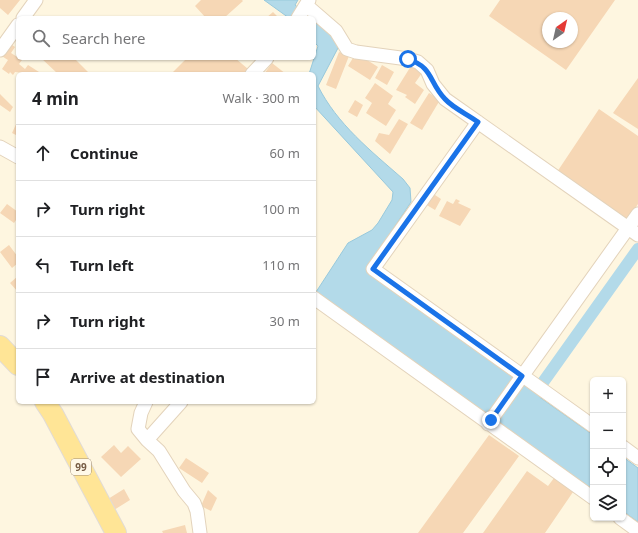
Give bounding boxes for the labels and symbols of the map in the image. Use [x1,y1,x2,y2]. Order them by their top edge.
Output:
north arrow [542,12,578,48]
route start [399,50,417,68]
route end [482,411,500,429]
road number: 99 [71,459,91,475]

